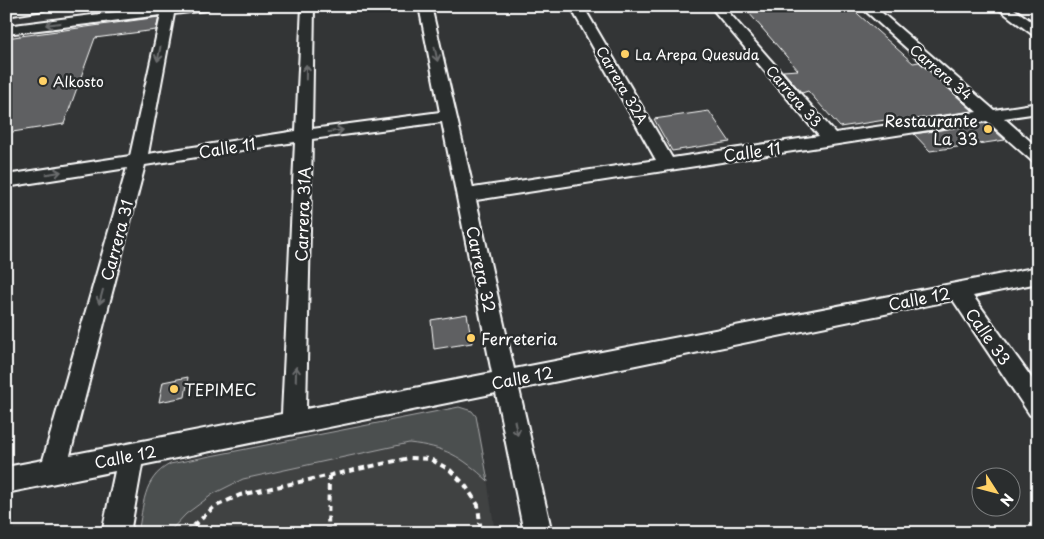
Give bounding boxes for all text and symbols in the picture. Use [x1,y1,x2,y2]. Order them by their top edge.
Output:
one-way arrow [45,19,61,29]
street label: Carrera 34 [905,39,977,105]
street label: Carrera 32A [591,42,653,128]
place label: La Arepa Quesuda [635,44,760,65]
one-way arrow [431,45,441,61]
one-way arrow [154,46,164,62]
marker: La Arepa Quesuda [619,48,631,60]
street label: Carrera 33 [761,60,827,132]
one-way arrow [302,64,311,80]
place label: Alkosto [53,71,104,92]
marker: Alkosto [37,75,49,87]
place label: Restaurante La 33 [884,108,978,150]
marker: Restaurante La 33 [982,123,994,135]
one-way arrow [328,125,344,135]
street label: Calle 11 [197,131,257,163]
street label: Calle 11 [722,135,782,167]
street label: Carrera 31A [288,166,316,262]
one-way arrow [46,168,62,178]
street label: Carrera 31 [94,197,138,283]
street label: Carrera 32 [461,224,503,314]
street label: Calle 12 [886,280,952,316]
one-way arrow [95,288,105,304]
street label: Calle 33 [961,302,1017,370]
place label: Ferreteria [481,326,557,350]
marker: Ferreteria [465,332,477,344]
street label: Calle 12 [489,359,555,395]
one-way arrow [291,366,300,382]
place label: TEPIMEC [184,377,257,401]
marker: TEPIMEC [168,383,180,395]
one-way arrow [512,419,521,435]
street label: Calle 12 [92,438,158,474]
north arrow [972,466,1022,516]
text: N [995,489,1019,511]

